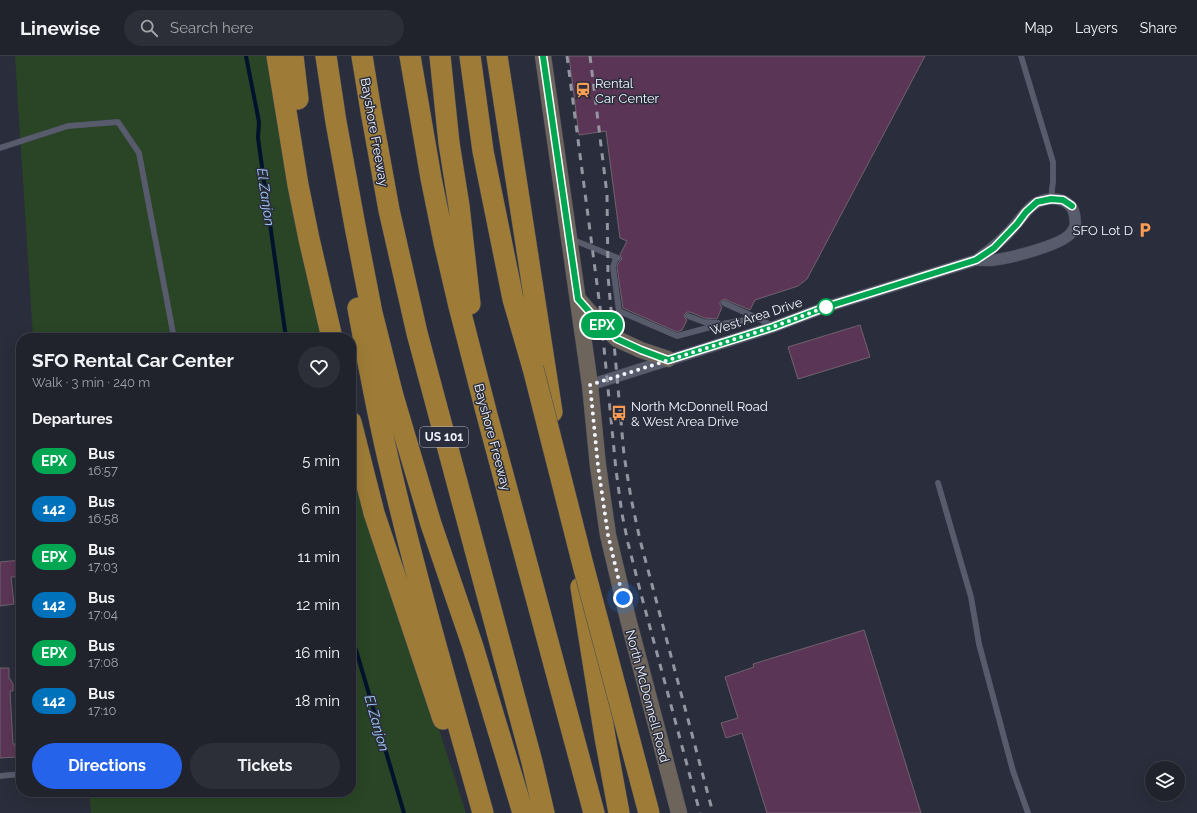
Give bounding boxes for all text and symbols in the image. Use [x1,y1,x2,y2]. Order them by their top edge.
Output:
search box [124,10,404,46]
text: Linewise [20,17,100,39]
icon: search [138,17,160,39]
text: Search here [170,19,253,37]
text: Map [1025,20,1053,36]
text: Layers [1075,20,1118,36]
text: Share [1140,20,1177,36]
place label: Rental Car Center [595,76,660,106]
street label: Bayshore Freeway [358,77,391,188]
station icon: Rental Car Center [574,81,592,99]
water label: El Zanjon [254,167,278,227]
parking icon: SFO Lot D [1136,221,1154,239]
place label: SFO Lot D [1073,223,1133,238]
street label: West Area Drive [708,294,805,338]
unlabelled marker [817,298,835,316]
line badge: EPX [579,312,625,338]
text: EPX [589,317,615,333]
button: heart [298,346,340,388]
text: SFO Rental Car Center [32,349,234,371]
text: Walk · 3 min · 240 m [32,375,150,390]
street label: Bayshore Freeway [471,382,514,492]
place label: North McDonnell Road & West Area Drive [631,399,768,429]
bus stop icon: North McDonnell Road & West Area Drive [610,404,628,422]
text: Departures [32,410,113,428]
road number: US 101 [420,427,468,447]
text: Bus [88,445,115,463]
text: 5 min [302,452,340,470]
text: EPX [41,453,67,469]
text: 16:57 [88,463,118,478]
text: Bus [88,493,115,511]
text: 6 min [301,500,340,518]
text: 142 [43,501,65,517]
text: 16:58 [88,511,119,526]
text: Bus [88,541,115,559]
text: 11 min [298,548,340,566]
text: EPX [41,549,67,565]
text: 17:03 [88,559,118,574]
your location [613,588,633,608]
text: Bus [88,589,115,607]
text: 12 min [296,596,340,614]
text: 142 [43,597,65,613]
text: 17:04 [88,607,118,622]
street label: North McDonnell Road [623,628,672,764]
text: Bus [88,637,115,655]
text: 16 min [295,644,340,662]
text: EPX [41,645,67,661]
text: 17:08 [88,655,119,670]
text: Bus [88,685,115,703]
text: 18 min [295,692,340,710]
text: 142 [43,693,65,709]
water label: El Zanjon [361,693,393,753]
text: 17:10 [88,703,116,718]
button: Directions [32,743,182,789]
button: Tickets [190,743,340,789]
map controls [1145,761,1185,801]
button: layers [1145,761,1185,801]

